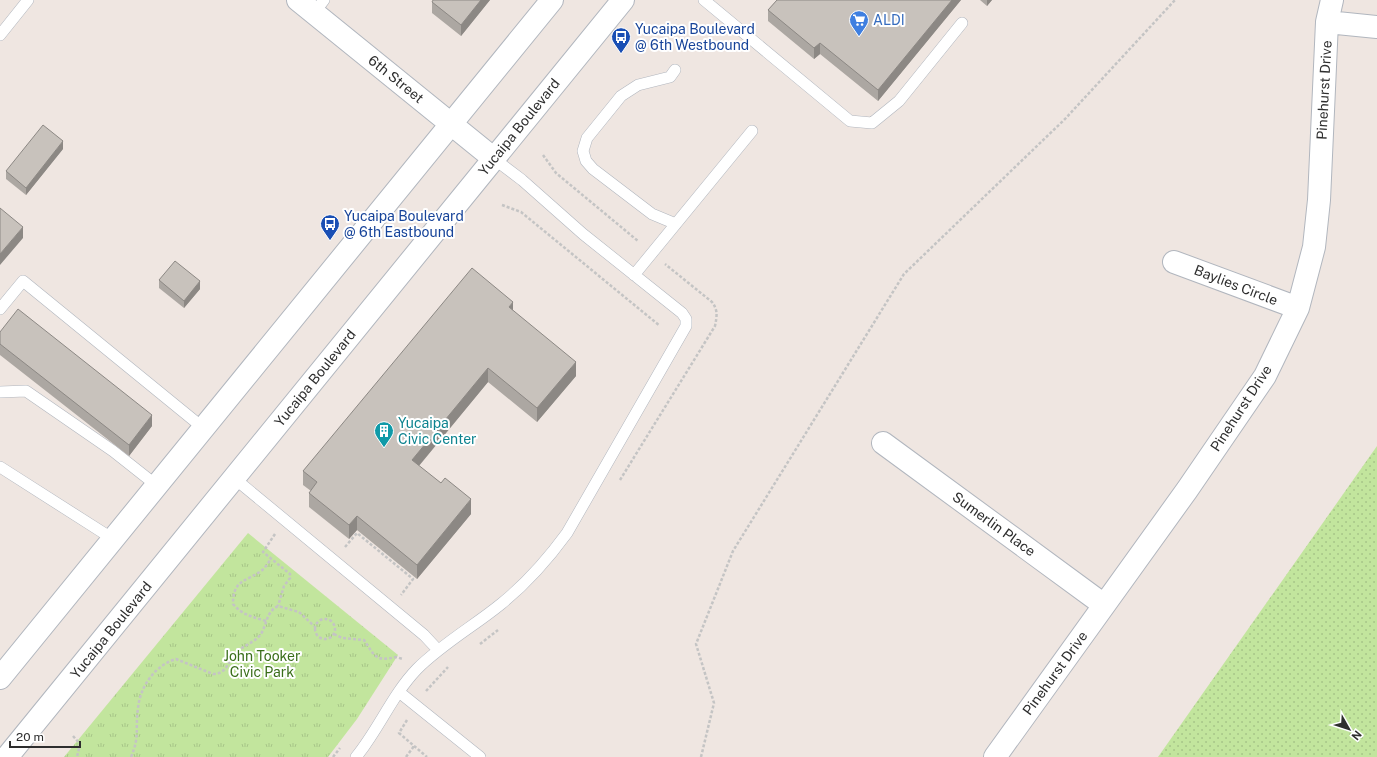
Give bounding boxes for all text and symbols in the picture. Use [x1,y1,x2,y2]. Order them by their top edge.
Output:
supermarket icon: ALDI [848,9,870,37]
place label: ALDI [873,12,905,28]
place label: Yucaipa Boulevard @ 6th Westbound [635,21,755,53]
bus stop icon: Yucaipa Boulevard @ 6th Westbound [610,26,632,54]
street label: Pinehurst Drive [1313,40,1335,140]
street label: 6th Street [365,52,427,106]
street label: Yucaipa Boulevard [475,75,563,179]
place label: Yucaipa Boulevard @ 6th Eastbound [344,208,464,240]
bus stop icon: Yucaipa Boulevard @ 6th Eastbound [319,213,341,241]
street label: Baylies Circle [1192,262,1280,308]
street label: Yucaipa Boulevard [271,326,359,430]
street label: Pinehurst Drive [1207,362,1275,454]
place label: Yucaipa Civic Center [398,415,477,447]
building icon: Yucaipa Civic Center [373,420,395,448]
street label: Sumerlin Place [949,489,1039,559]
street label: Yucaipa Boulevard [67,578,155,682]
street label: Pinehurst Drive [1019,628,1091,718]
park label: John Tooker Civic Park [223,648,301,680]
north arrow [1329,709,1369,749]
scale bar [10,723,80,749]
text: N [1349,728,1364,742]
text: 20 m [16,730,44,744]

